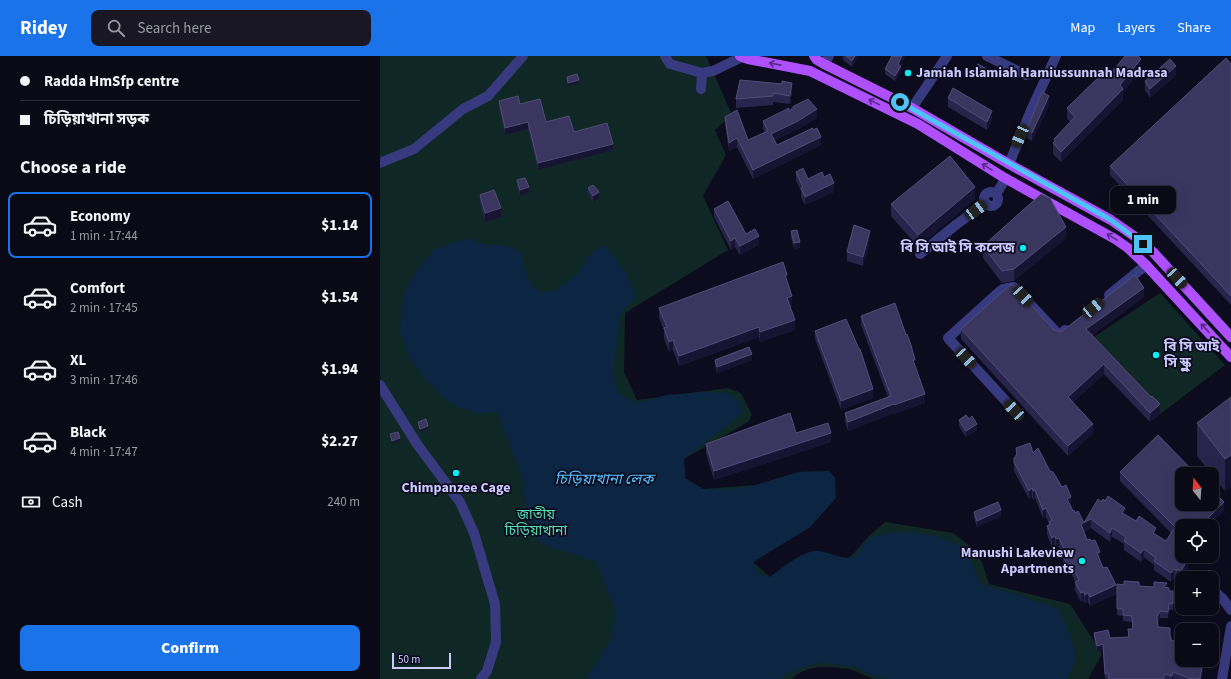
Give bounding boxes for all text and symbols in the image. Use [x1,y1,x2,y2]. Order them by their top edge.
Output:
search box [91,10,371,46]
text: Ridey [20,15,67,42]
icon: search [105,17,127,39]
text: Search here [137,18,211,39]
text: Map [1070,18,1095,38]
text: Layers [1117,18,1155,38]
text: Share [1177,18,1211,38]
one-way arrow [769,60,782,68]
place label: Jamiah Islamiah Hamiussunnah Madrasa [916,63,1168,83]
marker: Jamiah Islamiah Hamiussunnah Madrasa [903,68,913,78]
text: Radda HmSfp centre [44,71,179,92]
route start [891,93,909,111]
one-way arrow [868,98,880,105]
text: চিড়িয়াখানা সড়ক [44,109,149,130]
car [1010,123,1030,149]
text: Choose a ride [20,155,126,180]
one-way arrow [981,162,993,170]
callout: 1 min [1110,186,1176,214]
text: 1 min [1127,191,1159,209]
car [963,198,989,222]
text: Economy [70,206,131,227]
icon: car [22,207,58,243]
text: $1.14 [321,215,358,236]
text: 1 min · 17:44 [70,227,138,245]
one-way arrow [1106,233,1118,241]
route end [1134,235,1152,253]
place label: বি সি আই সি কলেজ [900,238,1015,258]
marker: বি সি আই সি কলেজ [1018,243,1028,253]
car [1164,265,1190,291]
text: Comfort [70,278,125,299]
icon: car [22,279,58,315]
car [1010,283,1036,309]
text: $1.54 [321,287,358,308]
car [1080,296,1106,320]
text: 2 min · 17:45 [70,299,138,317]
one-way arrow [1200,323,1209,333]
place label: বি সি আই সি স্কুল [1163,337,1220,373]
car [953,345,979,371]
text: XL [70,350,86,371]
marker: বি সি আই সি স্কুল [1151,350,1161,360]
icon: car [22,351,58,387]
text: $1.94 [321,359,358,380]
text: 3 min · 17:46 [70,371,138,389]
car [1001,397,1027,423]
text: Black [70,422,107,443]
icon: car [22,423,58,459]
text: $2.27 [321,431,358,452]
text: 4 min · 17:47 [70,443,138,461]
north arrow [1175,467,1219,511]
map controls [1175,467,1219,667]
marker: Chimpanzee Cage [451,468,461,478]
water label: চিড়িয়াখানা লেক [555,469,656,490]
place label: Chimpanzee Cage [402,478,510,498]
icon: cash [20,491,42,513]
text: Cash [52,492,83,513]
text: 240 m [327,493,360,511]
park label: জাতীয় চিড়িয়াখানা [504,505,568,541]
button: locate [1175,519,1219,563]
place label: Manushi Lakeview Apartments [961,543,1074,579]
marker: Manushi Lakeview Apartments [1077,556,1087,566]
button: + [1175,571,1219,615]
button: − [1175,623,1219,667]
button: Confirm [20,625,360,671]
scale bar [392,651,451,670]
text: 50 m [398,652,420,667]

